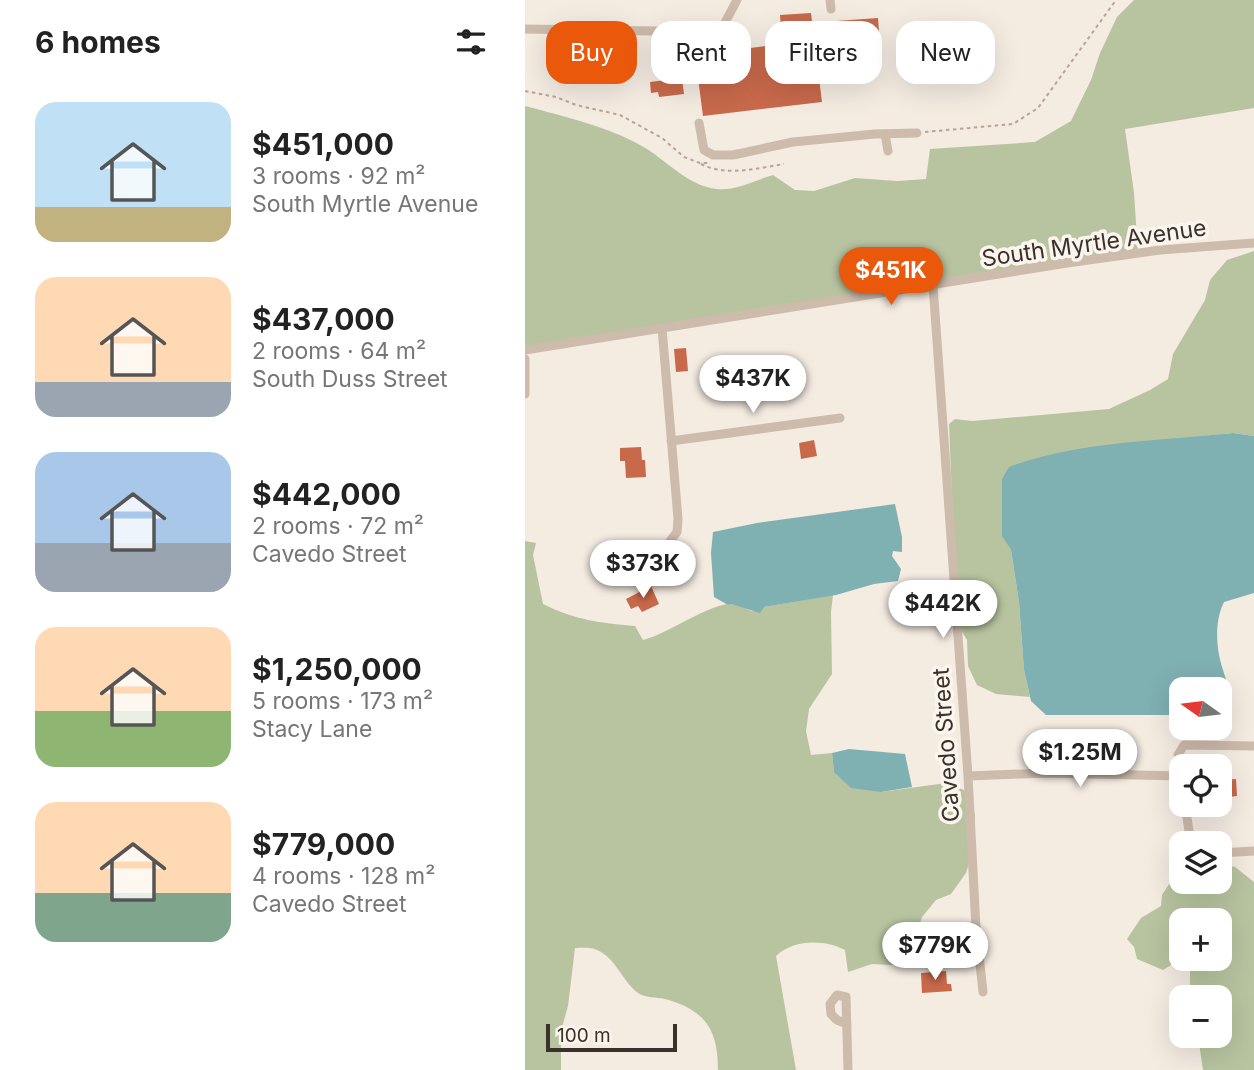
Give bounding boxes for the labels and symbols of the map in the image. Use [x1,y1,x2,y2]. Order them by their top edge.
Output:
street label: South Myrtle Avenue [980,213,1208,273]
pin: $451K [842,247,940,307]
pin: $437K [704,356,802,415]
pin: $373K [594,540,692,600]
pin: $442K [894,580,992,640]
street label: Cavedo Street [927,666,965,823]
north arrow [1169,677,1232,740]
pin: $1.25M [1023,730,1137,789]
pin: $779K [886,922,984,982]
scale bar [546,1021,677,1053]

